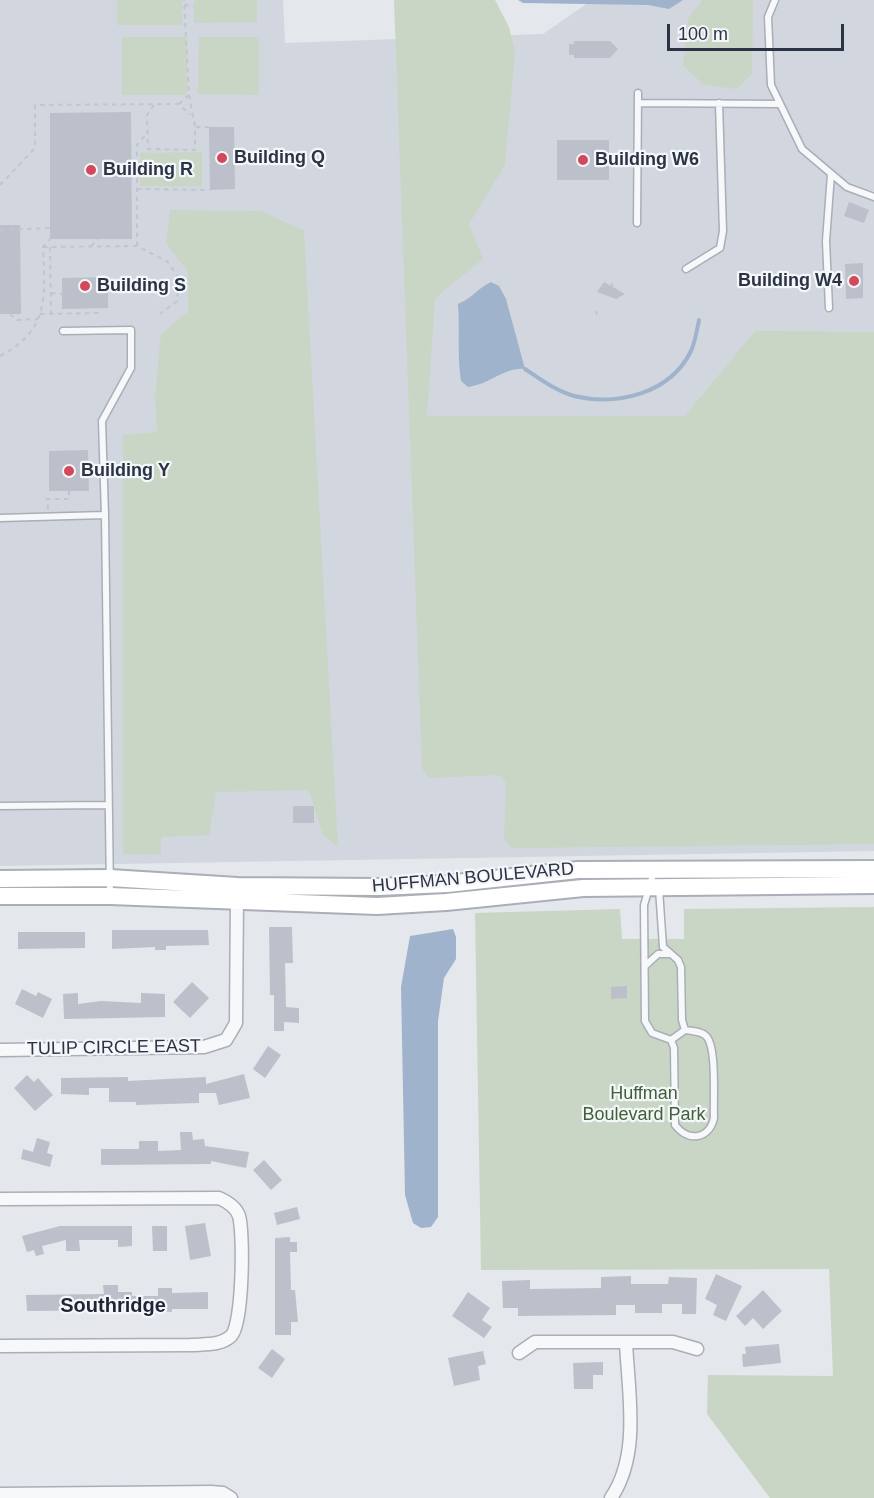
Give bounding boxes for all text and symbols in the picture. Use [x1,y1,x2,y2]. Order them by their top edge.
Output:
scale bar [670,12,847,50]
text: 100 m [678,24,728,44]
place label: Building Q [234,147,325,169]
place label: Building W6 [595,149,699,171]
marker: Building Q [215,151,229,165]
marker: Building W6 [576,153,590,167]
place label: Building R [103,159,193,181]
marker: Building R [84,163,98,177]
place label: Building W4 [738,270,842,292]
marker: Building W4 [847,274,861,288]
place label: Building S [97,275,186,297]
marker: Building S [78,279,92,293]
place label: Building Y [81,460,170,482]
marker: Building Y [62,464,76,478]
street label: HUFFMAN BOULEVARD [371,858,575,898]
street label: TULIP CIRCLE EAST [27,1036,201,1060]
park label: Huffman Boulevard Park [582,1083,706,1126]
district label: Southridge [60,1294,166,1318]

